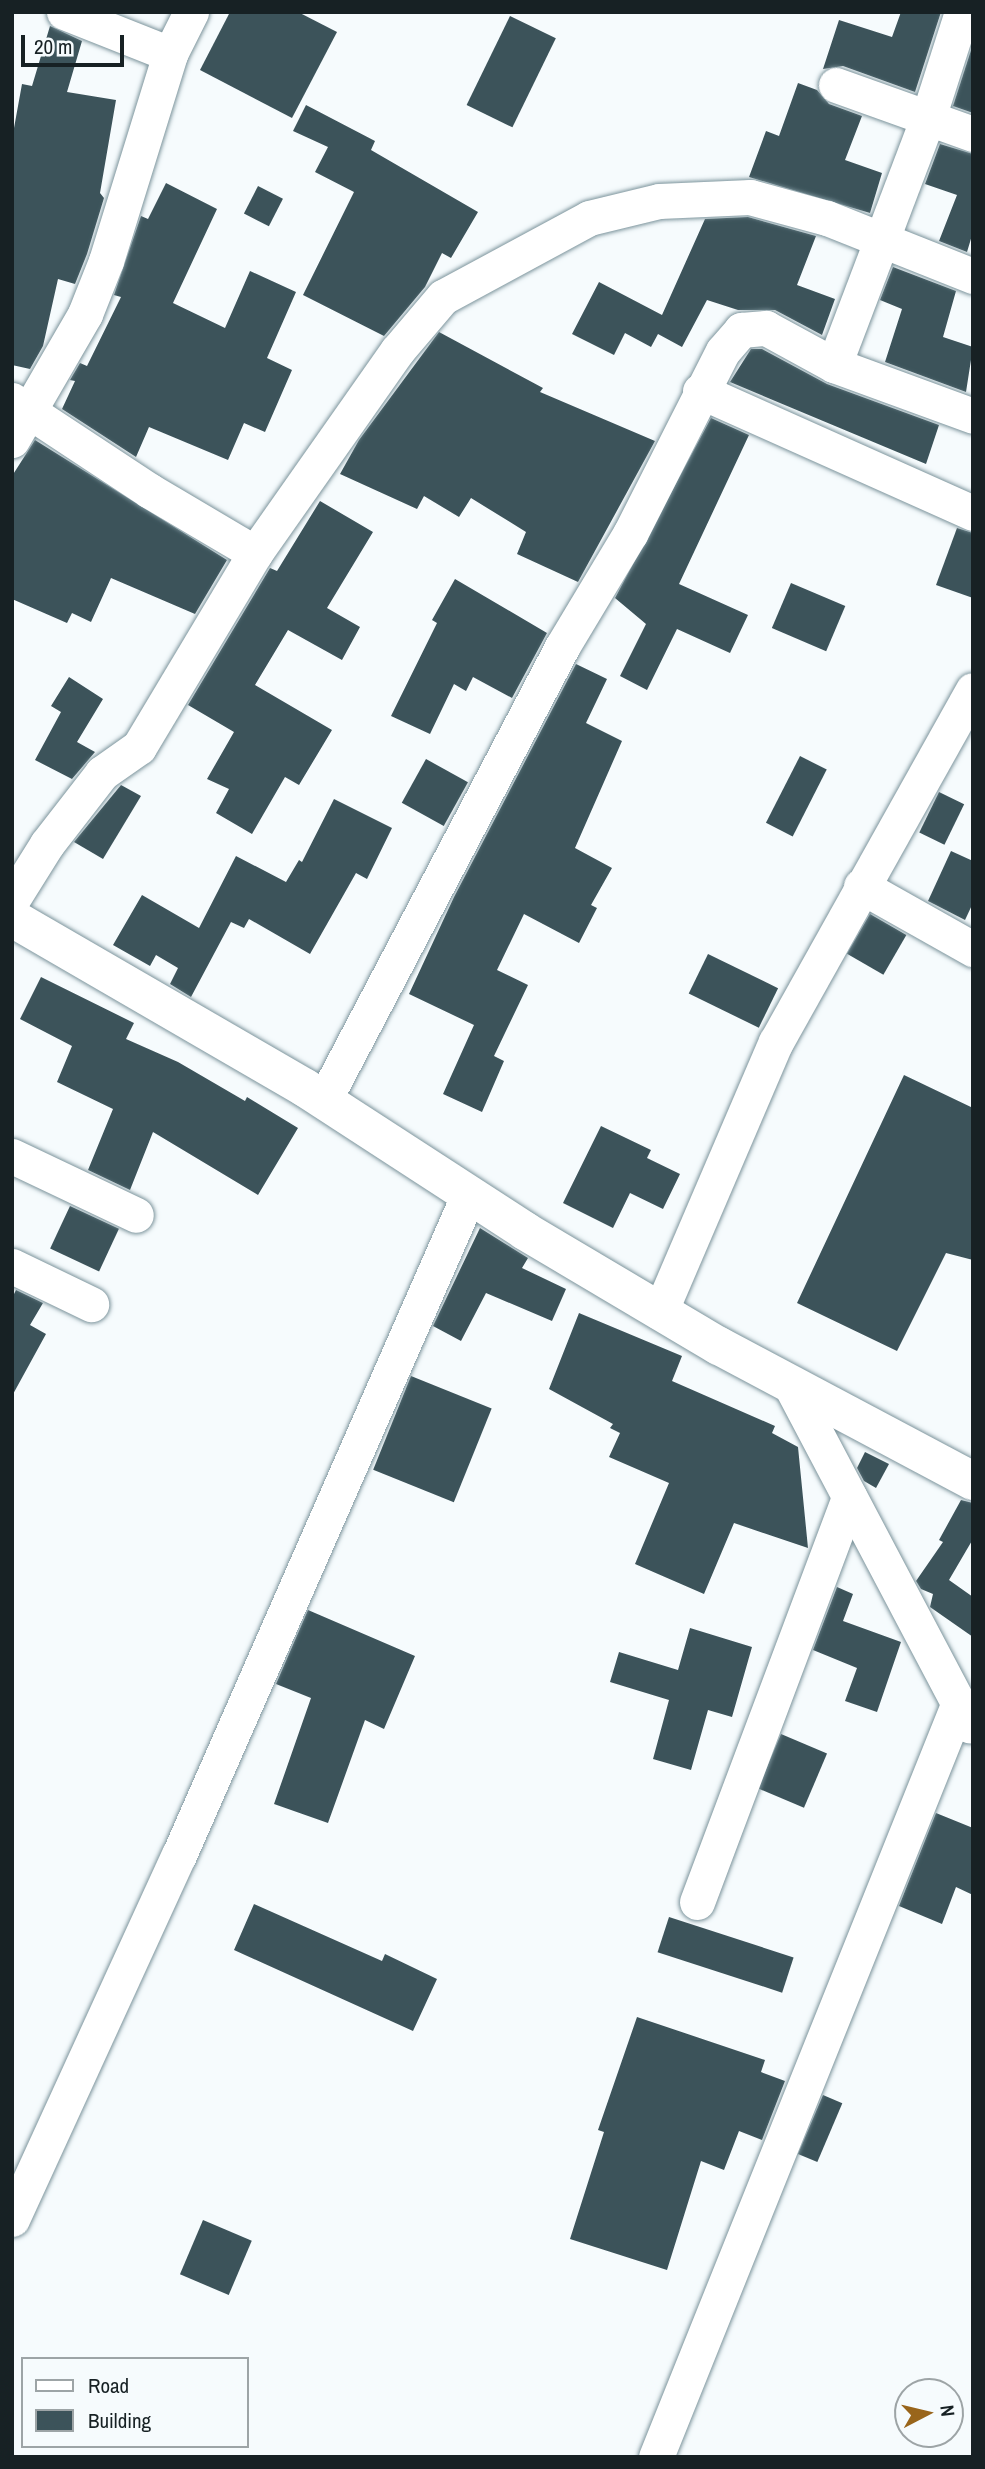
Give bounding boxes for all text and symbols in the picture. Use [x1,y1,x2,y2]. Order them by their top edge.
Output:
scale bar [24,21,128,65]
text: 20 m [34,32,72,61]
legend [21,2357,248,2448]
text: Road [88,2371,129,2400]
north arrow [894,2378,964,2448]
text: N [934,2404,961,2418]
text: Building [88,2406,151,2435]

